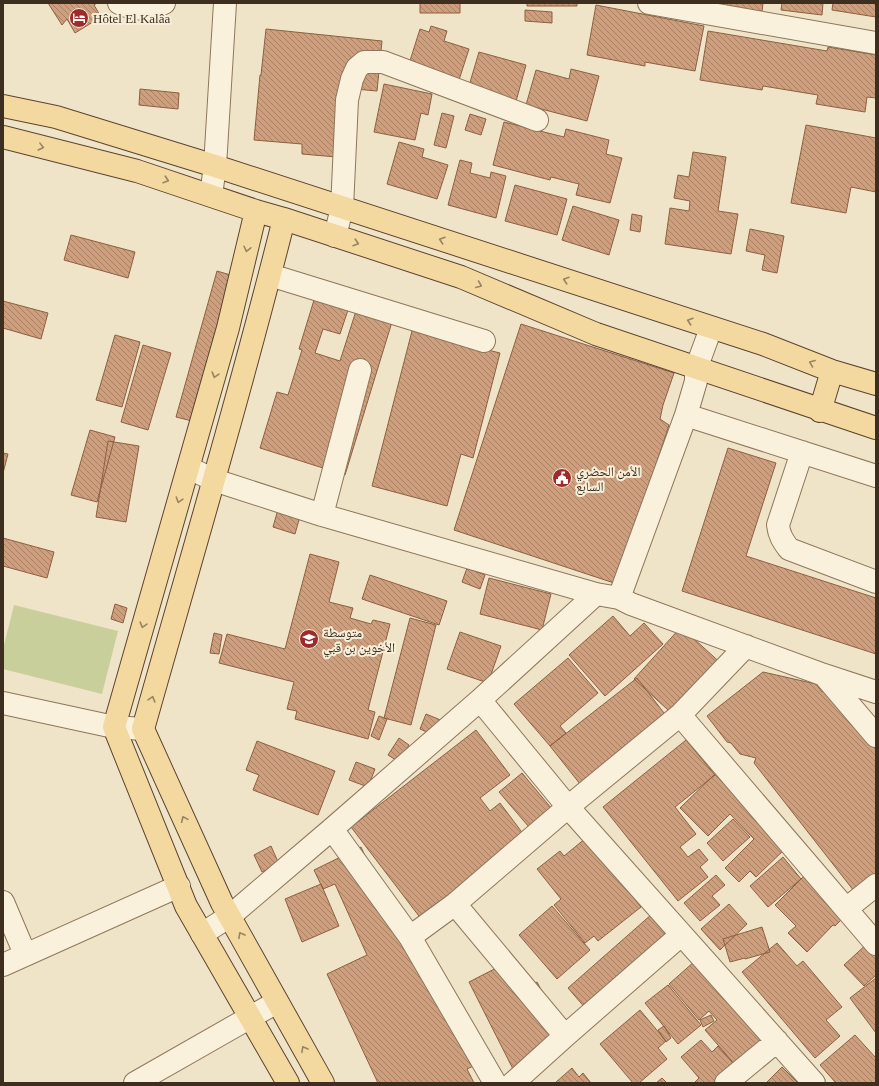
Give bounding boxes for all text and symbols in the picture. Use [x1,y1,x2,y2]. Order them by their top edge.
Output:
hotel icon: Hôtel El Kalâa [68,7,90,29]
place label: Hôtel El Kalâa [93,11,170,26]
one-way arrow [38,142,44,150]
one-way arrow [163,176,170,184]
one-way arrow [439,236,446,245]
one-way arrow [353,238,360,247]
one-way arrow [244,246,252,253]
one-way arrow [563,277,570,285]
one-way arrow [475,280,483,288]
one-way arrow [686,317,693,326]
one-way arrow [809,360,816,368]
one-way arrow [211,372,220,379]
place label: الأمن الحضري السابع [576,464,641,496]
public building icon: الأمن الحضري السابع [551,467,573,489]
one-way arrow [175,497,184,504]
one-way arrow [139,622,147,628]
place label: متوسطة الأخوين بن قبي [323,625,395,658]
school or university icon: متوسطة الأخوين بن قبي [298,628,320,650]
one-way arrow [147,695,156,702]
one-way arrow [180,815,188,822]
one-way arrow [238,932,245,939]
one-way arrow [301,1046,308,1053]

